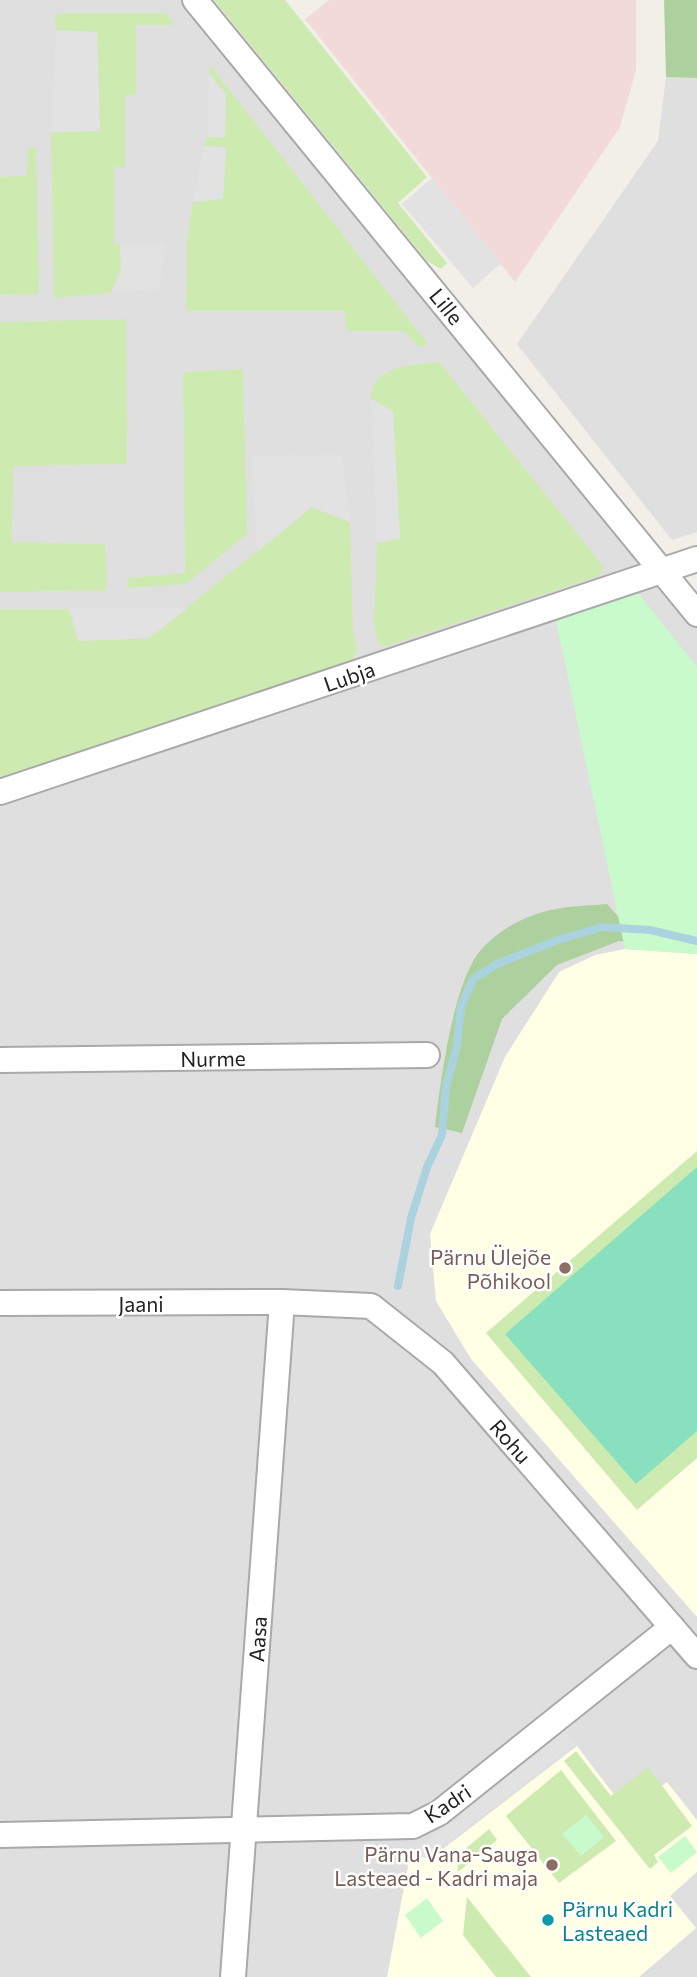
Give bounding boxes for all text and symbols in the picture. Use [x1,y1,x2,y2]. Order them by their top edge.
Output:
street label: Lille [425,283,469,329]
street label: Lubja [320,656,378,696]
street label: Nurme [180,1045,246,1071]
place label: Pärnu Ülejõe Põhikool [430,1244,551,1293]
marker: Pärnu Ülejõe Põhikool [557,1260,573,1276]
street label: Jaani [118,1291,164,1316]
street label: Rohu [485,1414,537,1468]
street label: Aasa [243,1615,271,1663]
street label: Kadri [419,1778,475,1828]
place label: Pärnu Vana-Sauga Lasteaed - Kadri maja [334,1841,538,1890]
marker: Pärnu Vana-Sauga Lasteaed - Kadri maja [544,1857,560,1873]
place label: Pärnu Kadri Lasteaed [562,1896,673,1945]
marker: Pärnu Kadri Lasteaed [540,1912,556,1928]

